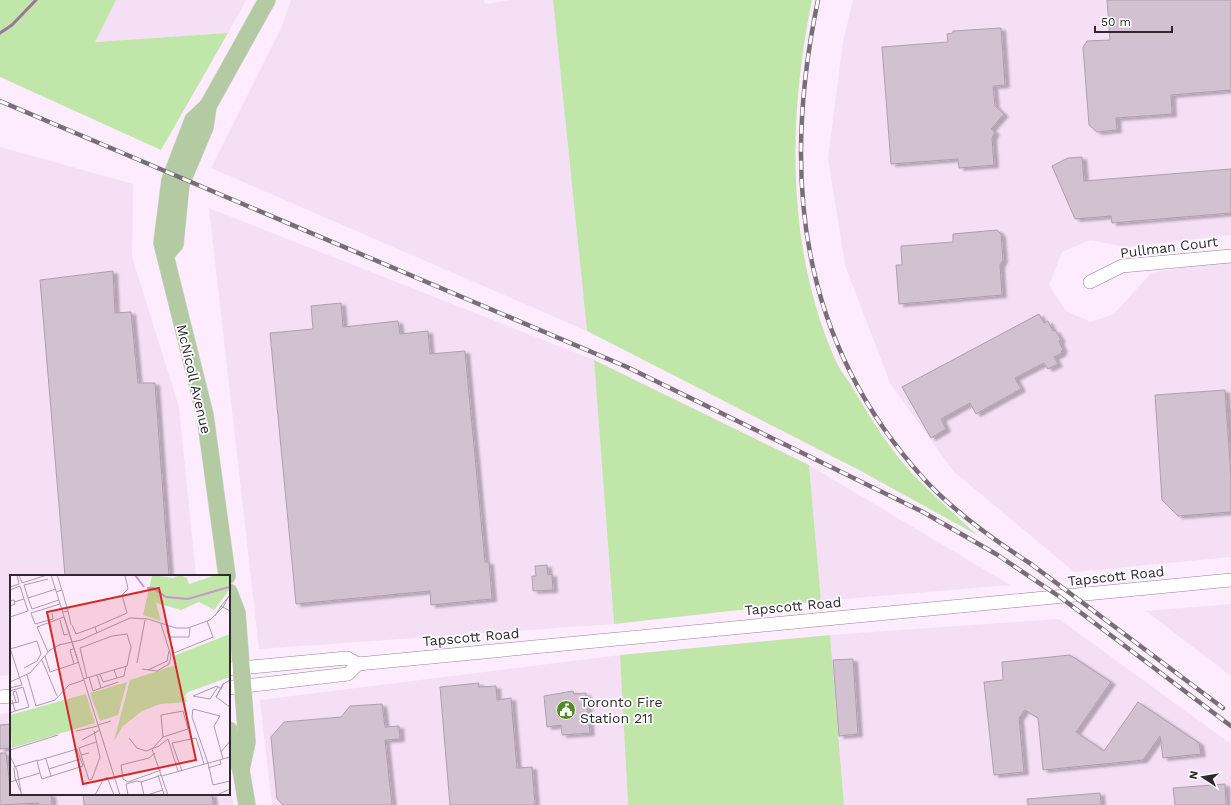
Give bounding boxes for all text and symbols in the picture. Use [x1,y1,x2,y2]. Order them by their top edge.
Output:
scale bar [1095,8,1172,34]
text: 50 m [1101,15,1131,29]
street label: Pullman Court [1119,233,1219,261]
street label: McNicoll Avenue [174,323,214,435]
street label: Tapscott Road [1067,563,1165,589]
inset map [10,575,230,795]
street label: Tapscott Road [744,594,842,618]
street label: Tapscott Road [422,625,520,649]
place label: Toronto Fire Station 211 [580,694,663,726]
public building icon: Toronto Fire Station 211 [555,699,577,721]
north arrow [1183,757,1223,797]
text: N [1187,770,1201,780]

